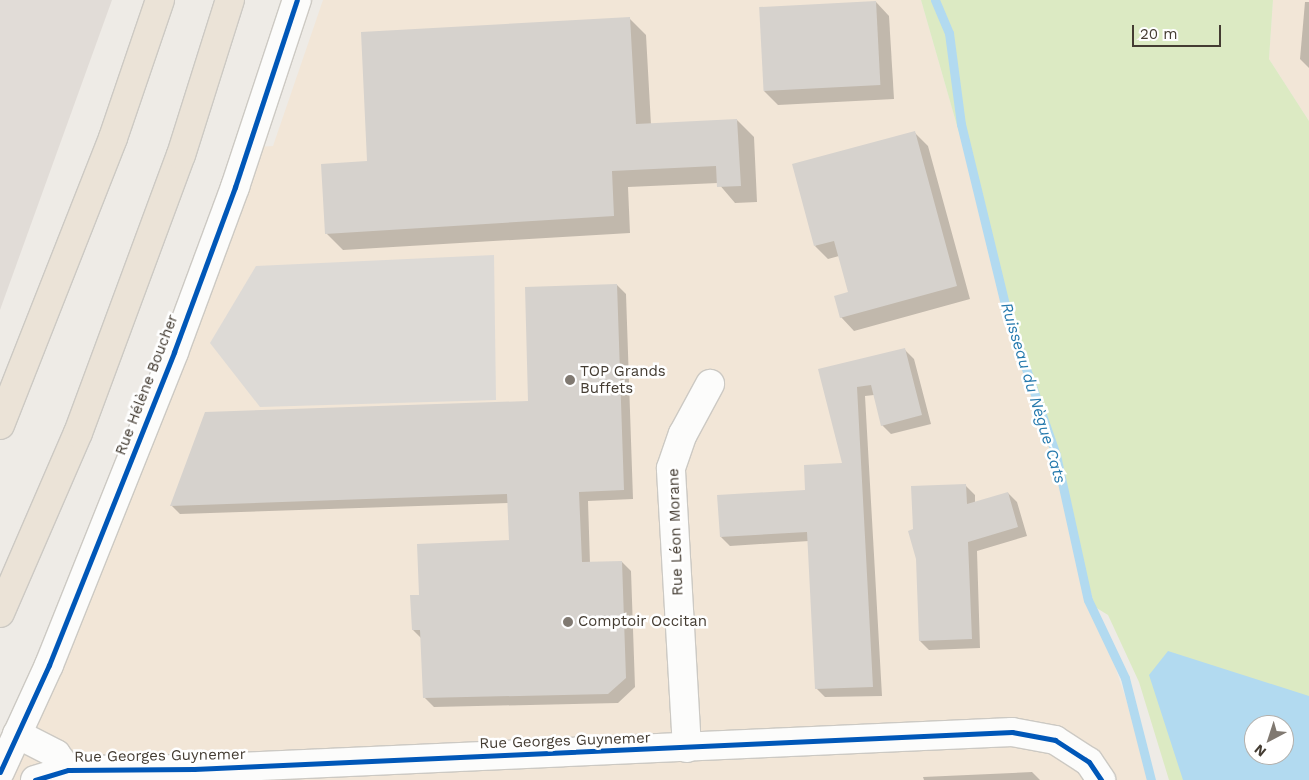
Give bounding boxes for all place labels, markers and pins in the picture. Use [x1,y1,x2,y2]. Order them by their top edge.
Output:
place label: TOP Grands Buffets [580,362,666,397]
marker: TOP Grands Buffets [564,374,576,386]
place label: Comptoir Occitan [578,613,707,631]
marker: Comptoir Occitan [562,616,574,628]

